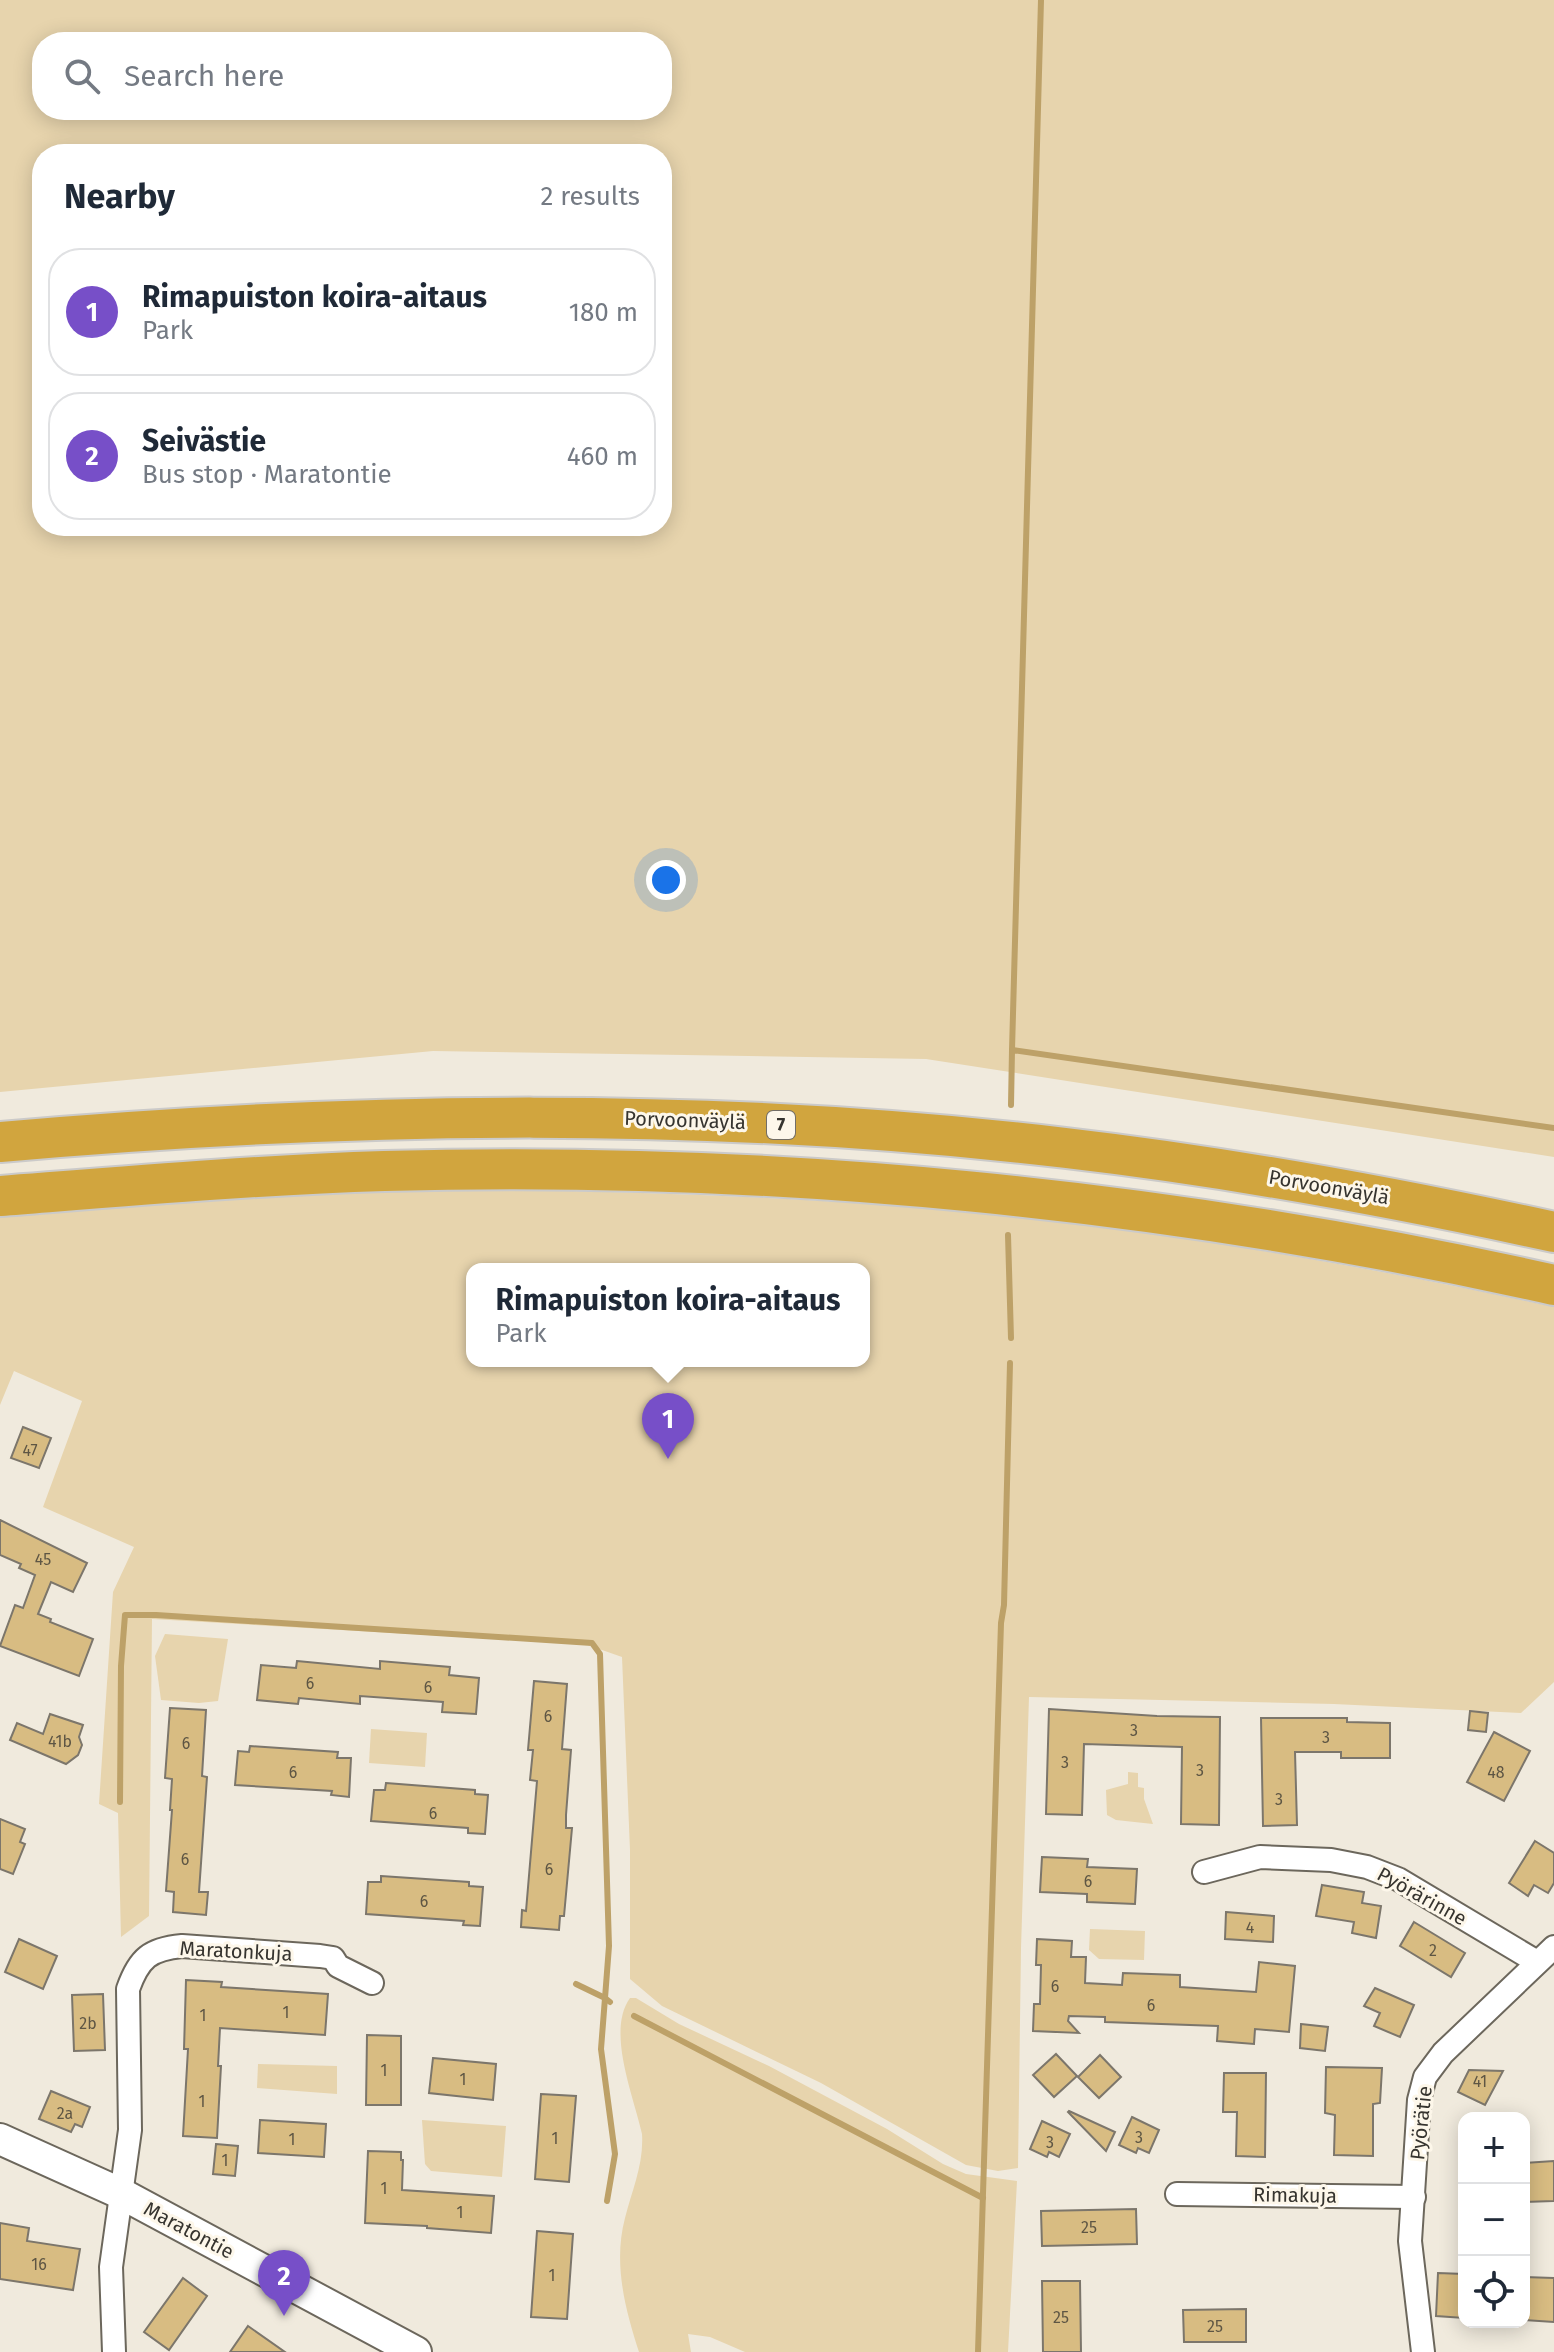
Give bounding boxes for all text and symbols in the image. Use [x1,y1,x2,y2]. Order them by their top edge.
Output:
search box [32,32,672,120]
icon: search [60,54,104,98]
text: Search here [124,58,284,94]
text: Nearby [64,176,175,217]
text: 2 results [540,181,640,212]
text: Rimapuiston koira-aitaus [142,279,487,315]
text: 1 [86,297,98,328]
text: 180 m [569,297,638,328]
text: Park [142,315,193,346]
text: Seivästie [142,423,266,459]
text: 2 [85,441,99,472]
text: 460 m [567,441,638,472]
text: Bus stop · Maratontie [142,459,392,490]
your location [646,860,686,900]
street label: Porvoonväylä [624,1106,746,1134]
road number: 7 [767,1111,795,1139]
street label: Porvoonväylä [1267,1165,1391,1209]
popup [466,1263,870,1367]
text: Rimapuiston koira-aitaus [495,1282,841,1318]
text: Park [495,1318,547,1349]
pin: 1 [642,1393,694,1459]
house number: 47 [22,1441,38,1460]
house number: 45 [35,1550,51,1569]
house number: 6 [306,1674,314,1693]
house number: 6 [424,1678,432,1697]
house number: 6 [544,1707,552,1726]
house number: 3 [1130,1721,1138,1740]
house number: 3 [1322,1728,1330,1747]
house number: 41b [48,1732,72,1751]
house number: 6 [182,1734,190,1753]
house number: 3 [1061,1753,1069,1772]
house number: 3 [1196,1761,1204,1780]
house number: 6 [289,1763,297,1782]
house number: 48 [1487,1763,1505,1782]
house number: 3 [1275,1790,1283,1809]
house number: 6 [429,1804,437,1823]
house number: 6 [181,1850,189,1869]
house number: 6 [545,1860,553,1879]
street label: Pyörärinne [1373,1862,1471,1930]
house number: 6 [1084,1872,1092,1891]
house number: 6 [420,1892,428,1911]
house number: 4 [1246,1918,1255,1937]
street label: Maratonkuja [179,1936,293,1966]
house number: 2 [1429,1941,1437,1960]
house number: 6 [1051,1977,1059,1996]
house number: 6 [1147,1996,1155,2015]
house number: 1 [283,2003,289,2022]
house number: 1 [200,2006,206,2025]
house number: 2b [79,2014,97,2033]
house number: 1 [381,2061,387,2080]
house number: 1 [460,2070,466,2089]
house number: 41 [1473,2072,1487,2091]
street label: Pyörätie [1405,2085,1437,2161]
house number: 1 [199,2092,205,2111]
house number: 2a [57,2104,73,2123]
map controls [1458,2112,1530,2328]
button: + [1458,2112,1530,2184]
house number: 3 [1135,2128,1143,2147]
house number: 1 [552,2129,558,2148]
house number: 1 [289,2130,295,2149]
house number: 3 [1046,2133,1054,2152]
house number: 1 [222,2151,228,2170]
house number: 1 [381,2179,387,2198]
street label: Rimakuja [1253,2182,1337,2208]
button: − [1458,2184,1530,2256]
street label: Maratontie [140,2196,238,2264]
house number: 1 [457,2203,463,2222]
house number: 25 [1081,2218,1097,2237]
pin: 2 [258,2250,310,2316]
house number: 16 [31,2255,47,2274]
button: locate [1458,2256,1530,2328]
house number: 1 [549,2266,555,2285]
house number: 25 [1053,2308,1069,2327]
house number: 25 [1207,2317,1223,2336]

